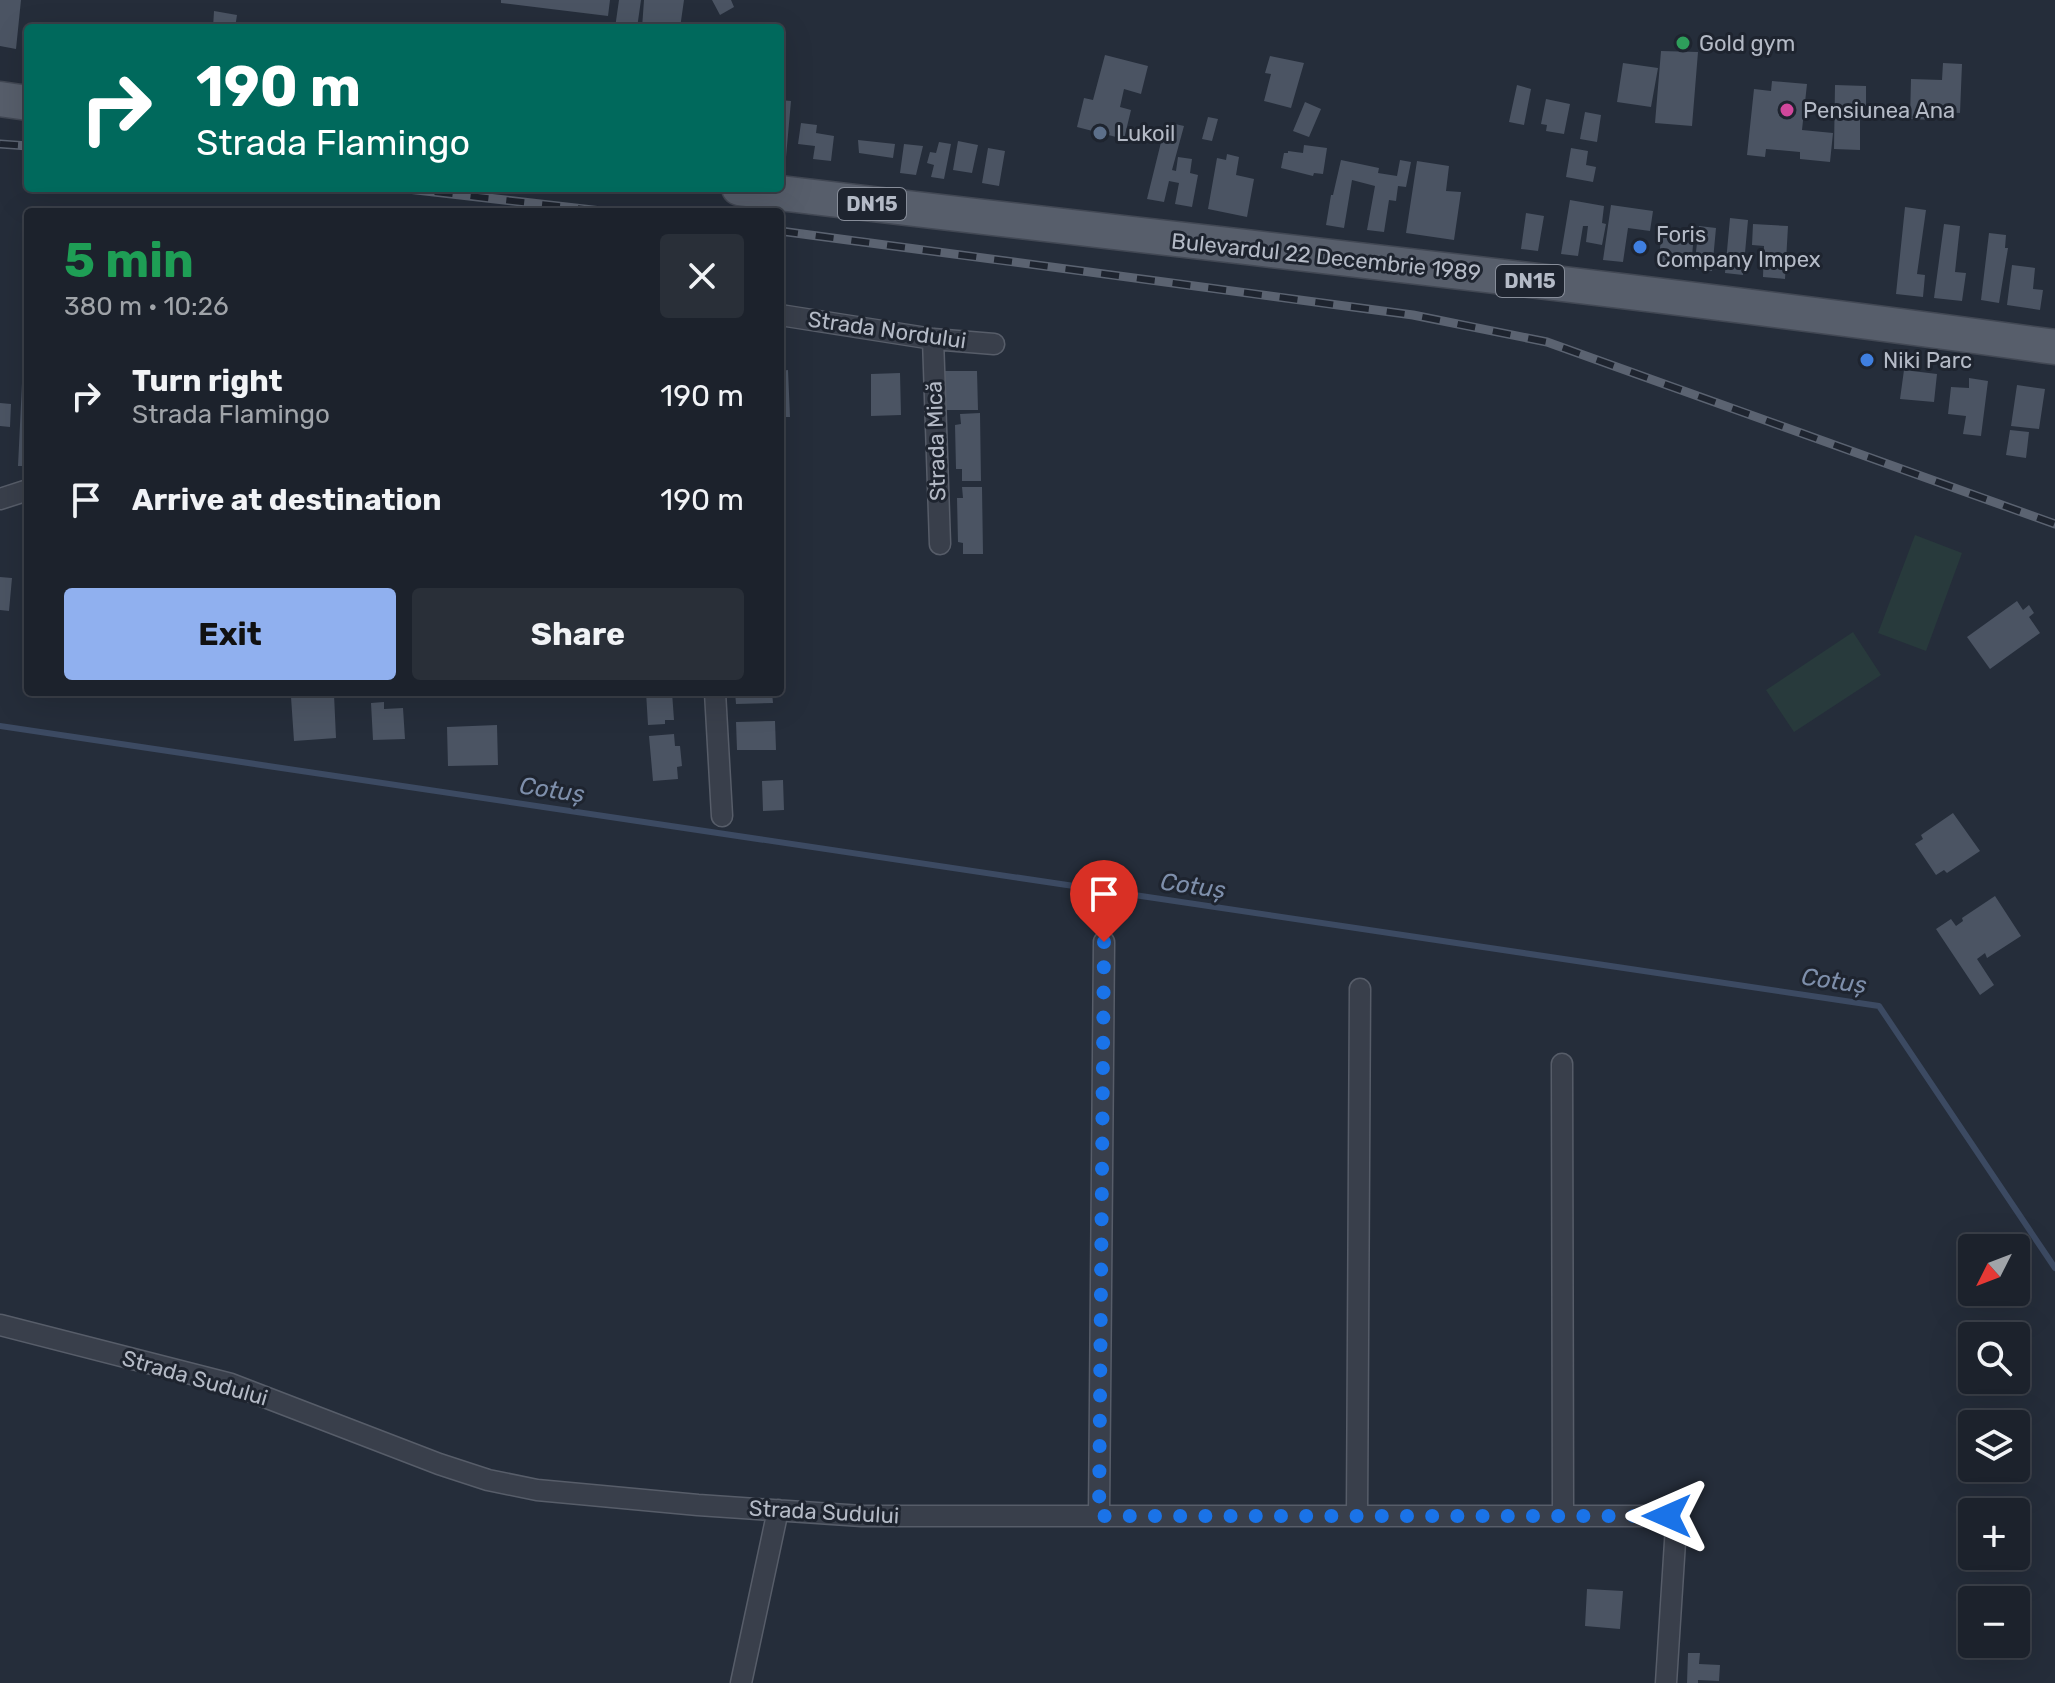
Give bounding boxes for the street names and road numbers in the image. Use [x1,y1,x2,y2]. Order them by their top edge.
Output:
road number: DN15 [838,188,906,220]
street label: Bulevardul 22 Decembrie 1989 [1170,227,1482,287]
road number: DN15 [1496,265,1564,297]
street label: Strada Nordului [806,306,968,354]
street label: Strada Mică [920,380,952,502]
street label: Strada Sudului [119,1344,271,1412]
street label: Strada Sudului [748,1495,900,1529]

